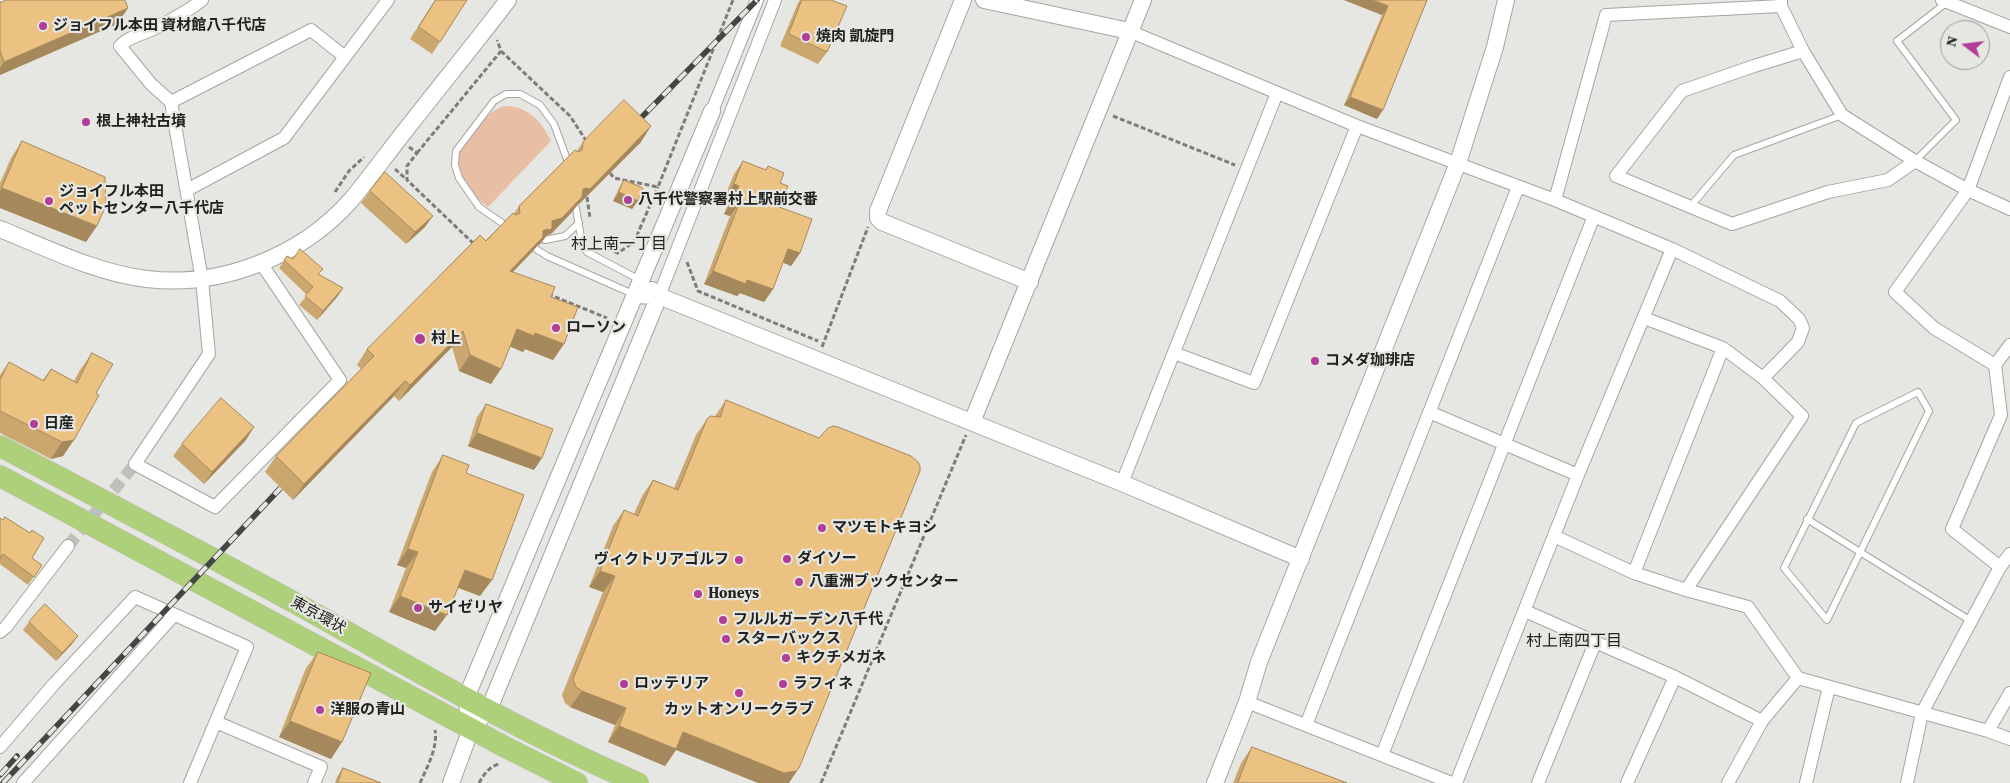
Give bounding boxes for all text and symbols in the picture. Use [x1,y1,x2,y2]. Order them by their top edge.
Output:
place label: ジョイフル本田 資材館八千代店 [53,17,266,35]
marker: ジョイフル本田 資材館八千代店 [37,20,49,32]
north arrow [1940,20,1990,70]
place label: 焼肉 凱旋門 [816,28,894,46]
marker: 焼肉 凱旋門 [800,31,812,43]
text: N [1940,34,1962,49]
place label: 根上神社古墳 [96,113,186,131]
marker: 根上神社古墳 [80,116,92,128]
place label: ジョイフル本田 ペットセンター八千代店 [59,183,224,218]
place label: 八千代警察署村上駅前交番 [638,191,818,209]
marker: 八千代警察署村上駅前交番 [622,194,634,206]
marker: ジョイフル本田 ペットセンター八千代店 [43,195,55,207]
district label: 村上南一丁目 [571,235,667,255]
place label: ローソン [566,319,626,337]
marker: ローソン [550,322,562,334]
place label: 村上 [431,330,461,348]
marker: 村上 [413,332,427,346]
place label: コメダ珈琲店 [1325,352,1415,370]
marker: コメダ珈琲店 [1309,355,1321,367]
place label: 日産 [44,415,74,433]
marker: 日産 [28,418,40,430]
place label: マツモトキヨシ [832,519,937,537]
marker: マツモトキヨシ [816,522,828,534]
place label: ダイソー [797,550,857,568]
place label: ヴィクトリアゴルフ [594,551,729,569]
marker: ダイソー [781,553,793,565]
marker: ヴィクトリアゴルフ [733,554,745,566]
place label: 八重洲ブックセンター [809,573,959,591]
marker: 八重洲ブックセンター [793,576,805,588]
place label: Honeys [708,585,759,603]
marker: Honeys [692,588,704,600]
street label: 東京環状 [287,594,349,638]
place label: サイゼリヤ [428,599,503,617]
marker: サイゼリヤ [412,602,424,614]
place label: フルルガーデン八千代 [733,611,883,629]
marker: フルルガーデン八千代 [717,614,729,626]
place label: スターバックス [736,630,841,648]
district label: 村上南四丁目 [1526,632,1622,652]
marker: スターバックス [720,633,732,645]
place label: キクチメガネ [796,649,886,667]
marker: キクチメガネ [780,652,792,664]
place label: ロッテリア [634,675,709,693]
place label: ラフィネ [793,675,853,693]
marker: ロッテリア [618,678,630,690]
marker: ラフィネ [777,678,789,690]
marker: カットオンリークラブ [733,687,745,699]
place label: 洋服の青山 [330,701,405,719]
place label: カットオンリークラブ [664,701,814,719]
marker: 洋服の青山 [314,704,326,716]

